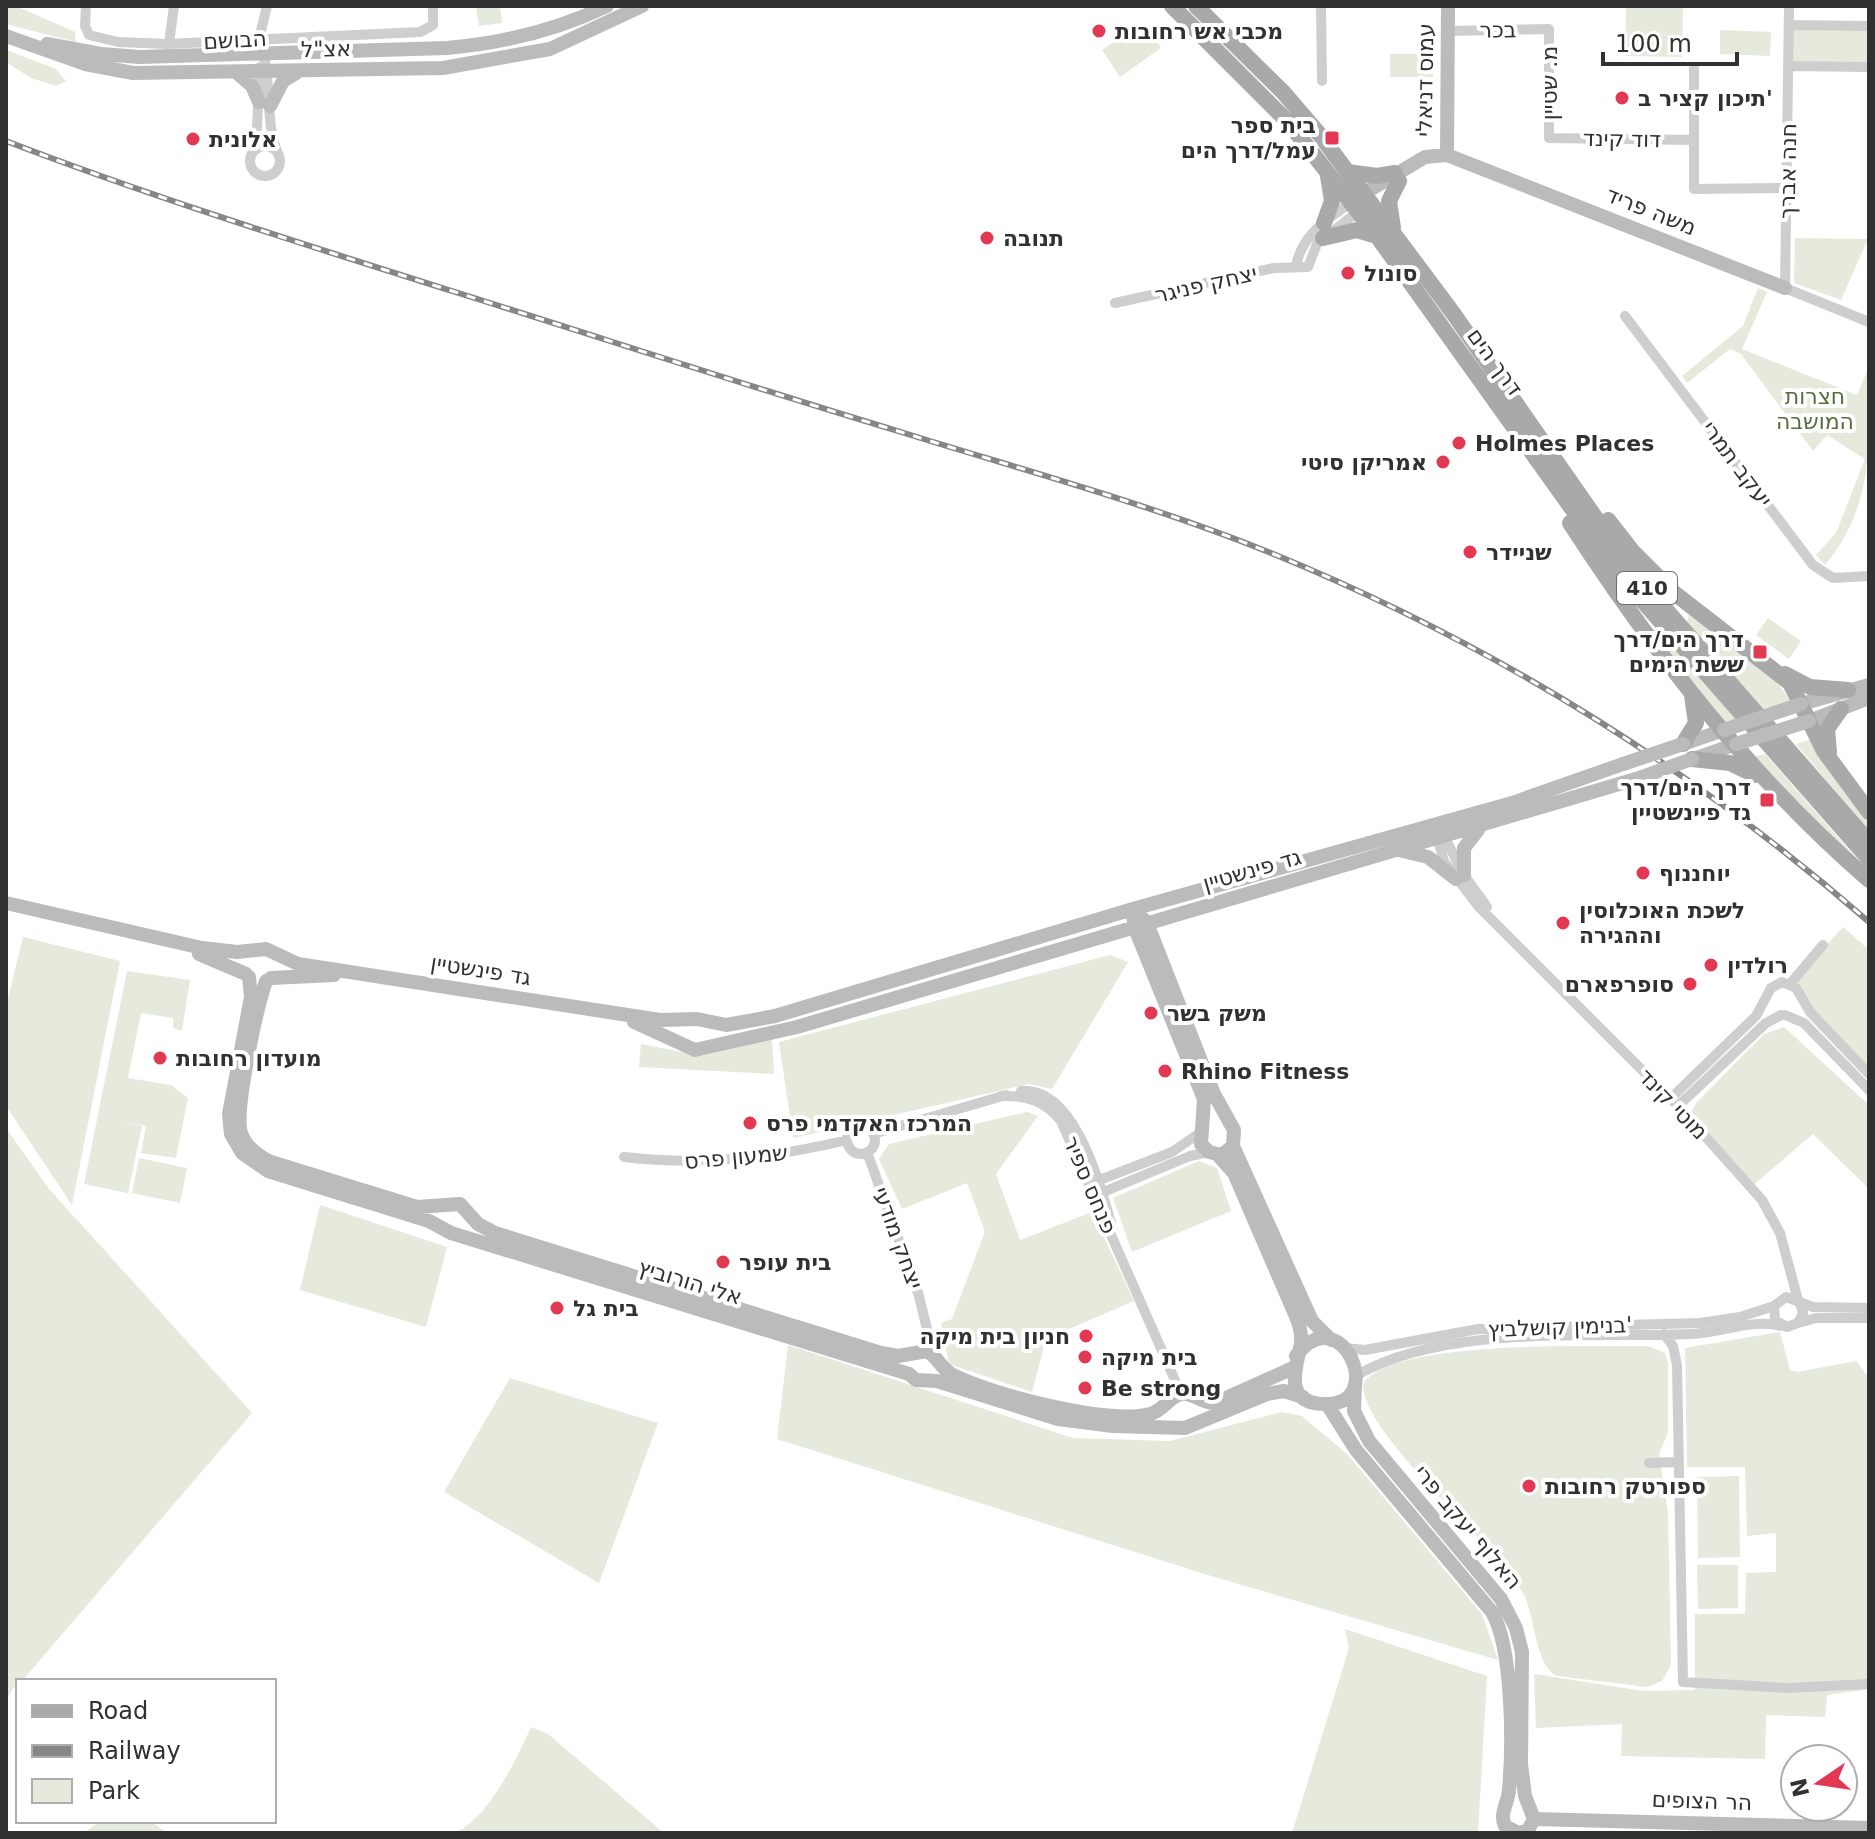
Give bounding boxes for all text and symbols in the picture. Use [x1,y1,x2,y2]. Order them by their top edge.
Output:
scale bar [1603,16,1737,66]
street label: בכר [1479,17,1517,43]
place label: מכבי אש רחובות [1115,19,1283,44]
marker: מכבי אש רחובות [1090,22,1108,40]
street label: עמוס דניאלי [1412,23,1438,137]
street label: הבושם [203,26,267,54]
text: 100 m [1615,30,1692,58]
street label: אצ"ל [301,36,351,62]
street label: מ. שטיין [1537,46,1562,120]
place label: תיכון קציר ב' [1638,86,1773,111]
marker: תיכון קציר ב' [1613,89,1631,107]
place label: בית ספר עמל/דרך הים [1181,113,1316,163]
street label: חנה אברך [1775,123,1801,219]
street label: דוד קינד [1583,126,1661,152]
place label: אלונית [209,127,277,152]
marker: בית ספר עמל/דרך הים [1323,129,1341,147]
marker: אלונית [184,130,202,148]
street label: משה פריד [1602,182,1700,240]
place label: תנובה [1003,226,1064,251]
marker: תנובה [978,229,996,247]
street label: יצחק פניגר [1153,260,1259,308]
place label: סונול [1364,261,1417,286]
marker: סונול [1339,264,1357,282]
street label: דרך הים [1462,323,1528,401]
park label: חצרות המושבה [1776,384,1854,434]
street label: יעקב תמרי [1697,416,1777,512]
place label: Holmes Places [1475,431,1654,456]
marker: Holmes Places [1450,434,1468,452]
place label: אמריקן סיטי [1301,450,1427,475]
marker: אמריקן סיטי [1434,453,1452,471]
place label: שניידר [1486,540,1552,565]
marker: שניידר [1461,543,1479,561]
road number: 410 [1617,572,1677,604]
place label: דרך הים/דרך ששת הימים [1614,627,1744,677]
marker: דרך הים/דרך ששת הימים [1751,643,1769,661]
place label: דרך הים/דרך גד פיינשטיין [1621,775,1751,825]
marker: דרך הים/דרך גד פיינשטיין [1758,791,1776,809]
street label: גד פינשטיין [1200,844,1304,896]
place label: יוחננוף [1659,861,1730,886]
marker: יוחננוף [1634,864,1652,882]
place label: לשכת האוכלוסין וההגירה [1579,898,1745,948]
marker: לשכת האוכלוסין וההגירה [1554,914,1572,932]
street label: גד פינשטיין [429,950,533,990]
place label: רולדין [1727,953,1788,978]
marker: רולדין [1702,956,1720,974]
place label: סופרפארם [1565,972,1674,997]
marker: סופרפארם [1681,975,1699,993]
place label: משק בשר [1167,1001,1267,1026]
marker: משק בשר [1142,1004,1160,1022]
place label: מועדון רחובות [176,1046,322,1071]
marker: מועדון רחובות [151,1049,169,1067]
place label: Rhino Fitness [1181,1059,1349,1084]
marker: Rhino Fitness [1156,1062,1174,1080]
street label: מוטי קינד [1633,1063,1713,1145]
place label: המרכז האקדמי פרס [766,1111,972,1136]
marker: המרכז האקדמי פרס [741,1114,759,1132]
street label: פנחס ספיר [1058,1132,1122,1238]
street label: שמעון פרס [683,1140,789,1174]
street label: יצחק מודעי [868,1184,928,1292]
place label: בית עופר [739,1250,832,1275]
marker: בית עופר [714,1253,732,1271]
street label: אלי הורוביץ [635,1254,745,1310]
place label: בית גל [573,1296,639,1321]
marker: בית גל [548,1299,566,1317]
street label: בנימין קושלביץ' [1487,1312,1633,1342]
place label: חניון בית מיקה [919,1324,1070,1349]
marker: חניון בית מיקה [1077,1327,1095,1345]
place label: בית מיקה [1101,1345,1197,1370]
marker: בית מיקה [1076,1348,1094,1366]
place label: Be strong [1101,1376,1221,1401]
marker: Be strong [1076,1379,1094,1397]
street label: האלוף יעקב פרי [1409,1460,1527,1594]
place label: ספורטק רחובות [1545,1474,1706,1499]
marker: ספורטק רחובות [1520,1477,1538,1495]
legend [16,1679,276,1823]
text: Road [88,1697,148,1725]
text: Railway [88,1737,181,1765]
north arrow [1779,1743,1859,1823]
text: N [1786,1776,1814,1799]
text: Park [88,1777,140,1805]
street label: הר הצופים [1651,1787,1753,1815]

